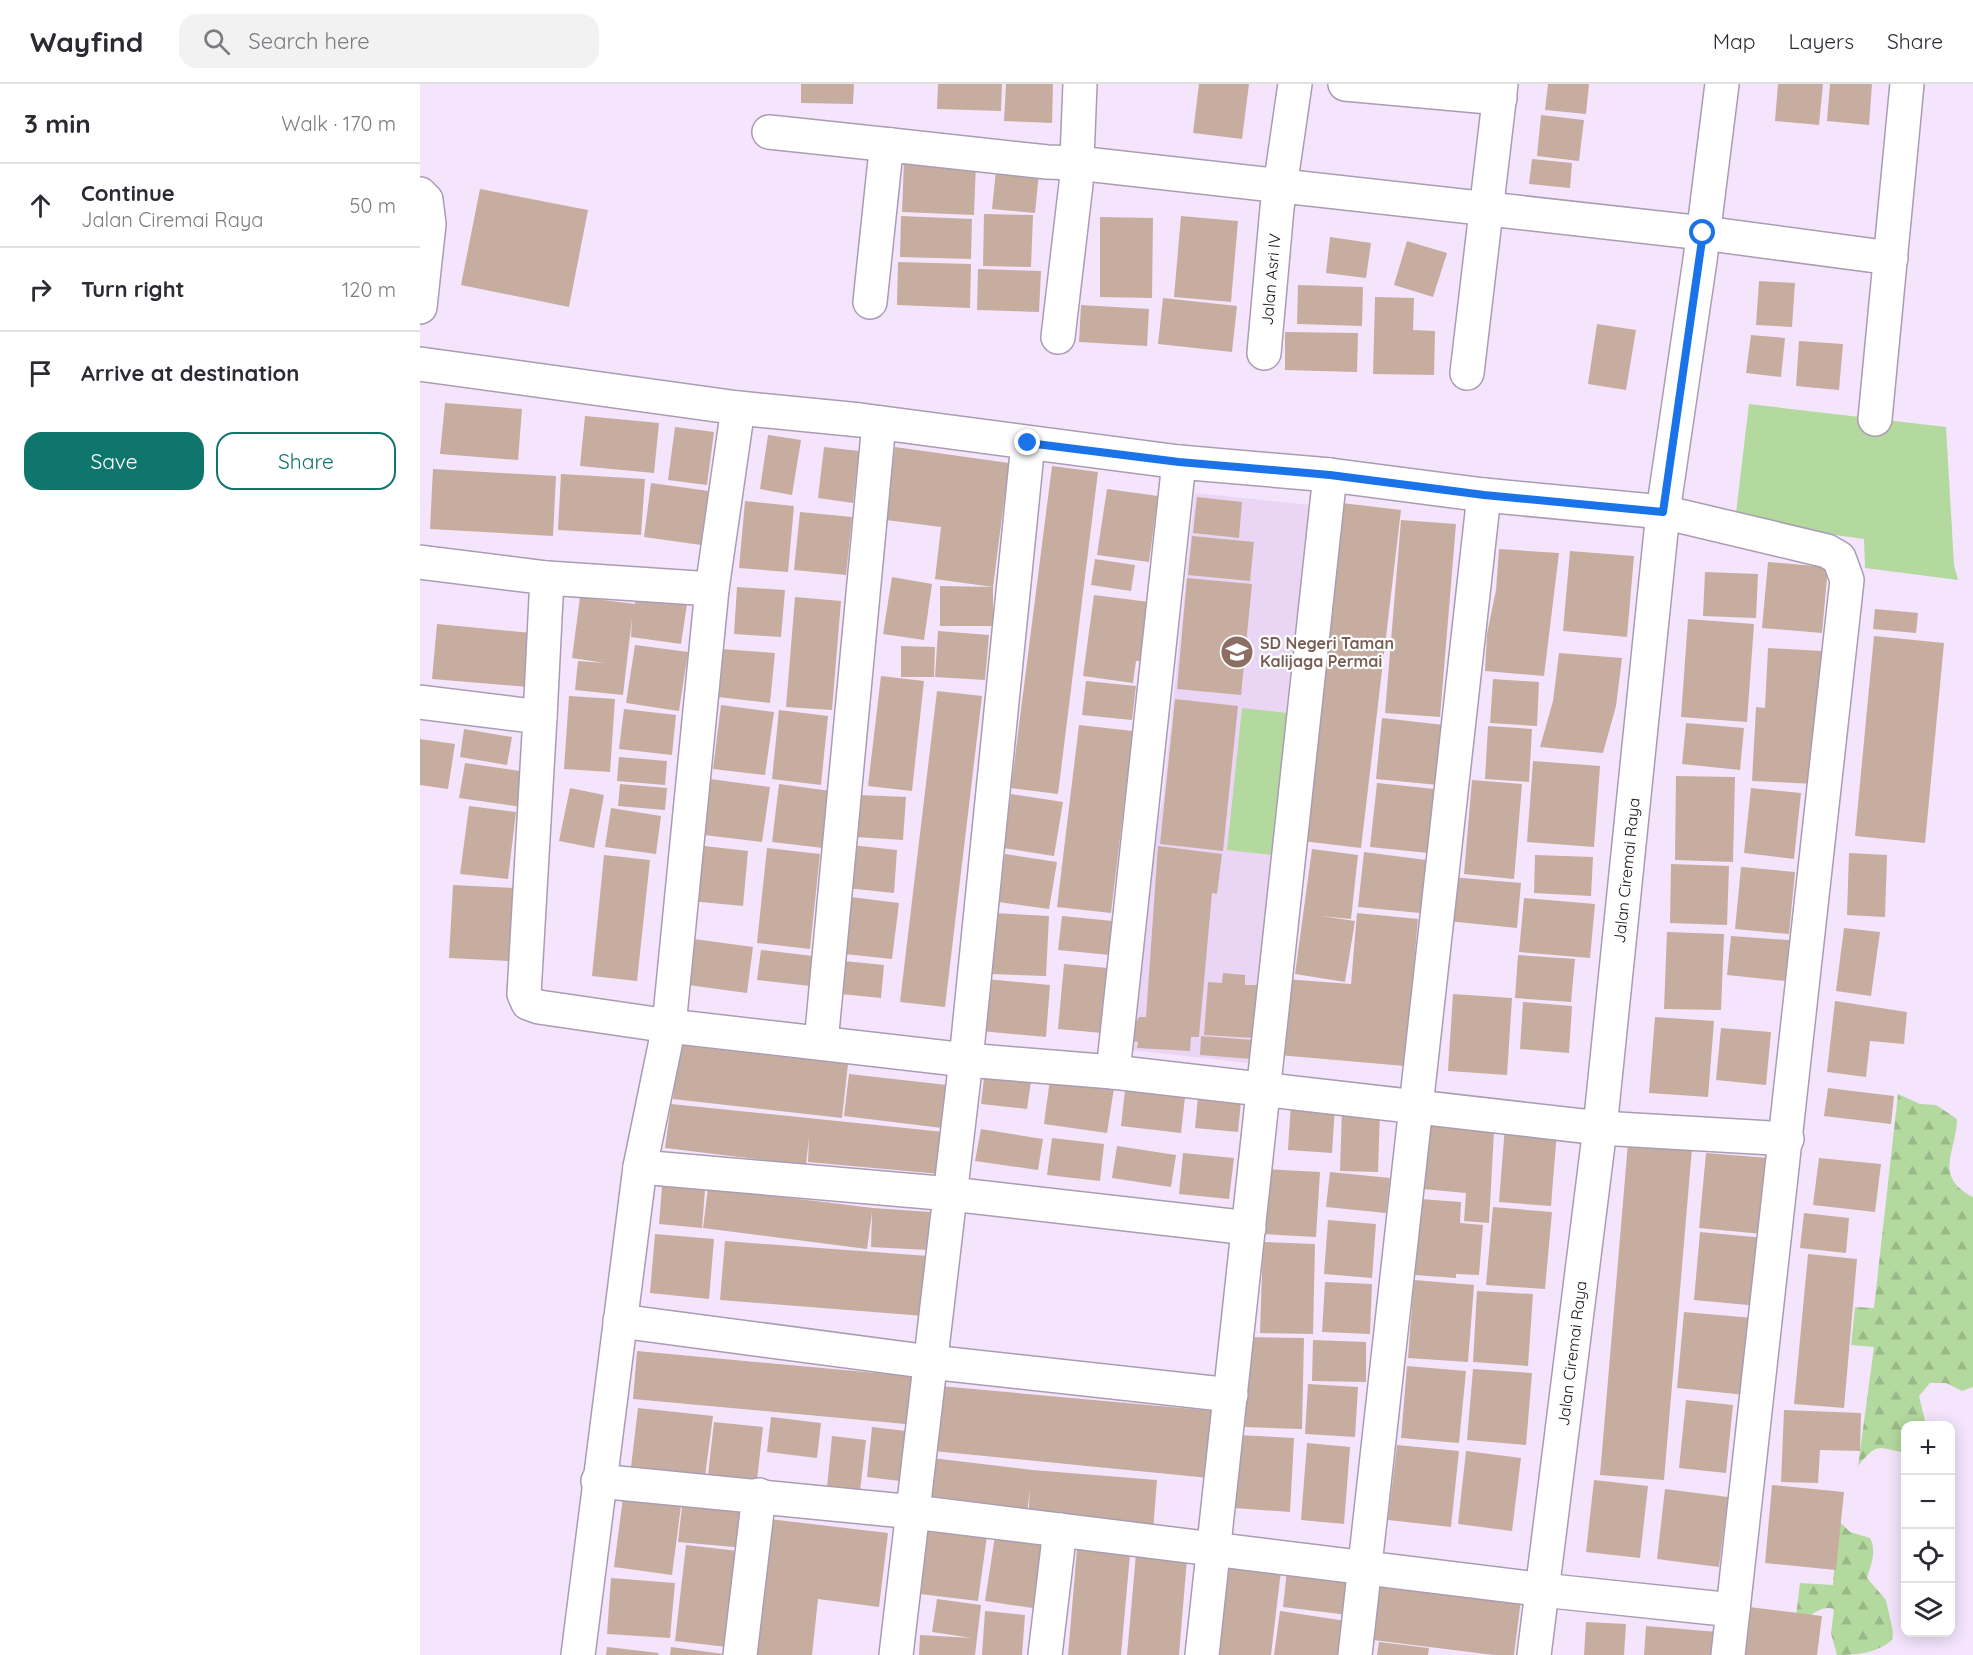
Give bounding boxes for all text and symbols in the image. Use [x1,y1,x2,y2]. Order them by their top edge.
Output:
search box [179,14,599,68]
text: Wayfind [30,24,143,59]
icon: search [200,25,233,58]
text: Search here [248,27,370,55]
text: Map [1713,28,1756,54]
text: Layers [1789,28,1854,54]
text: Share [1887,28,1943,54]
text: 3 min [24,107,91,140]
text: Walk · 170 m [281,111,396,136]
text: Continue [81,179,175,207]
icon: ahead [24,189,57,222]
text: 50 m [350,193,396,218]
text: Jalan Ciremai Raya [81,207,263,232]
route start [1689,219,1715,245]
street label: Jalan Asri IV [1257,232,1285,326]
icon: right [24,273,57,306]
text: Turn right [81,275,185,303]
text: 120 m [342,277,396,302]
icon: arrive [24,357,57,390]
text: Arrive at destination [81,359,299,387]
route end [1014,429,1040,455]
button: Save [24,432,204,490]
button: Share [216,432,396,490]
place label: SD Negeri Taman Kalijaga Permai [1260,633,1394,671]
school or university icon: SD Negeri Taman Kalijaga Permai [1219,634,1255,670]
street label: Jalan Ciremai Raya [1609,797,1644,944]
street label: Jalan Ciremai Raya [1553,1280,1591,1427]
map controls [1901,1421,1955,1637]
button: + [1901,1421,1955,1475]
button: − [1901,1475,1955,1529]
button: locate [1901,1529,1955,1583]
button: layers [1901,1583,1955,1637]

